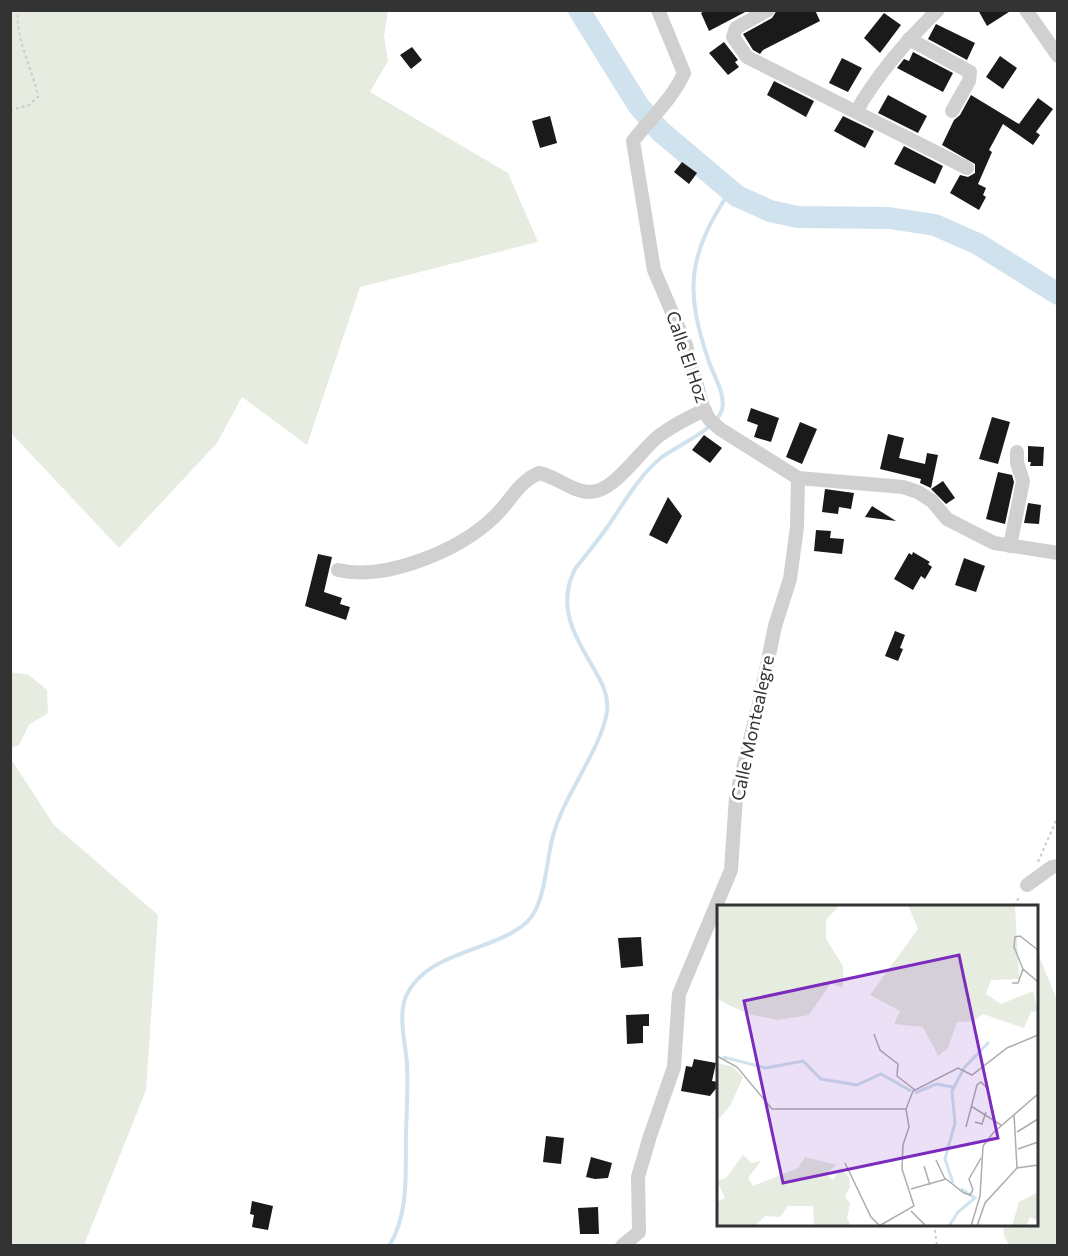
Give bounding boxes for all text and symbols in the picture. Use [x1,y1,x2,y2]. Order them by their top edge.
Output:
street label: Calle El Hoz [662,308,714,406]
street label: Calle Montealegre [726,653,778,803]
inset map [717,905,1038,1226]

